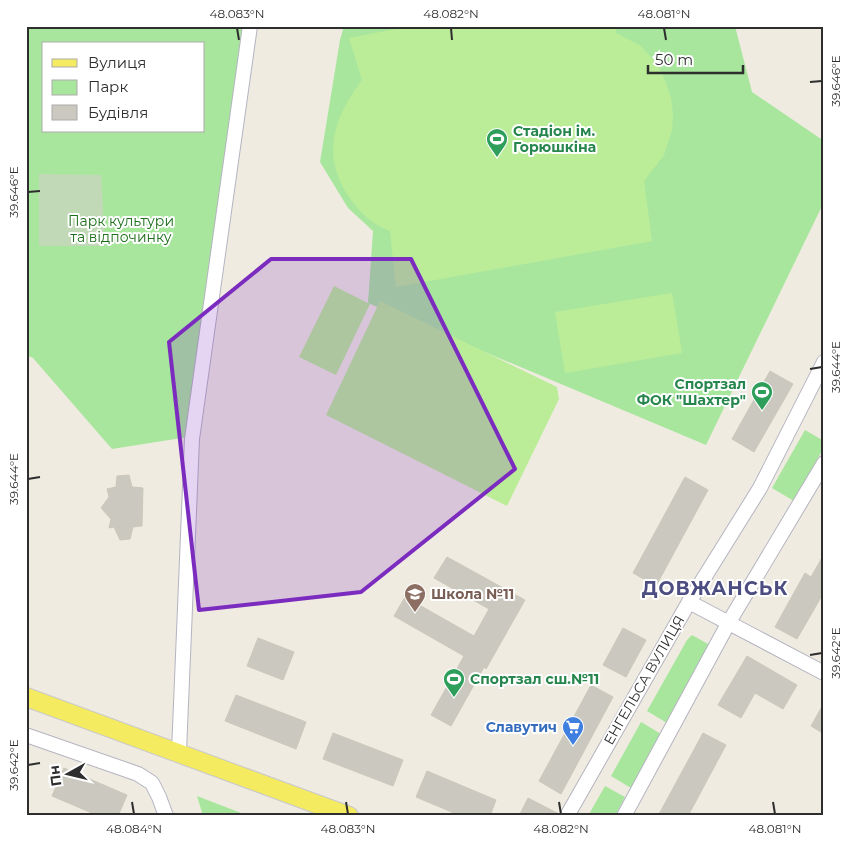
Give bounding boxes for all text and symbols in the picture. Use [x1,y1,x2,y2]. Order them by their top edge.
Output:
text: 48.083°N [209,6,265,21]
text: 48.082°N [423,6,479,21]
text: 48.081°N [638,6,690,21]
legend [42,42,205,132]
scale bar [648,42,742,74]
text: 50 m [655,50,693,69]
text: Вулиця [88,53,146,72]
text: 39.646°E [828,55,843,107]
text: Парк [88,77,128,96]
text: Будівля [88,103,148,122]
place label: Стадіон ім. Горюшкіна [513,122,596,156]
sports icon: Стадіон ім. Горюшкіна [485,127,509,158]
text: 39.646°E [6,166,21,218]
park label: Парк культури та відпочинку [68,212,174,246]
text: 39.644°E [828,341,843,393]
place label: Спортзал ФОК "Шахтер" [637,375,746,409]
sports icon: Спортзал ФОК "Шахтер" [750,380,774,411]
text: 39.644°E [6,453,21,505]
district label: ДОВЖАНСЬК [642,577,788,600]
school or university icon: Школа №11 [403,582,427,613]
place label: Школа №11 [431,585,514,603]
street label: ЕНГЕЛЬСА ВУЛИЦЯ [600,612,688,748]
text: 39.642°E [828,627,843,679]
sports icon: Спортзал сш.№11 [442,667,466,698]
place label: Спортзал сш.№11 [470,670,599,688]
supermarket icon: Славутич [561,715,585,746]
place label: Славутич [486,718,557,736]
text: 39.642°E [6,739,21,791]
north arrow [42,750,92,800]
text: Пн [45,764,66,788]
text: 48.084°N [106,821,162,836]
text: 48.083°N [320,821,376,836]
text: 48.082°N [533,821,589,836]
text: 48.081°N [749,821,801,836]

